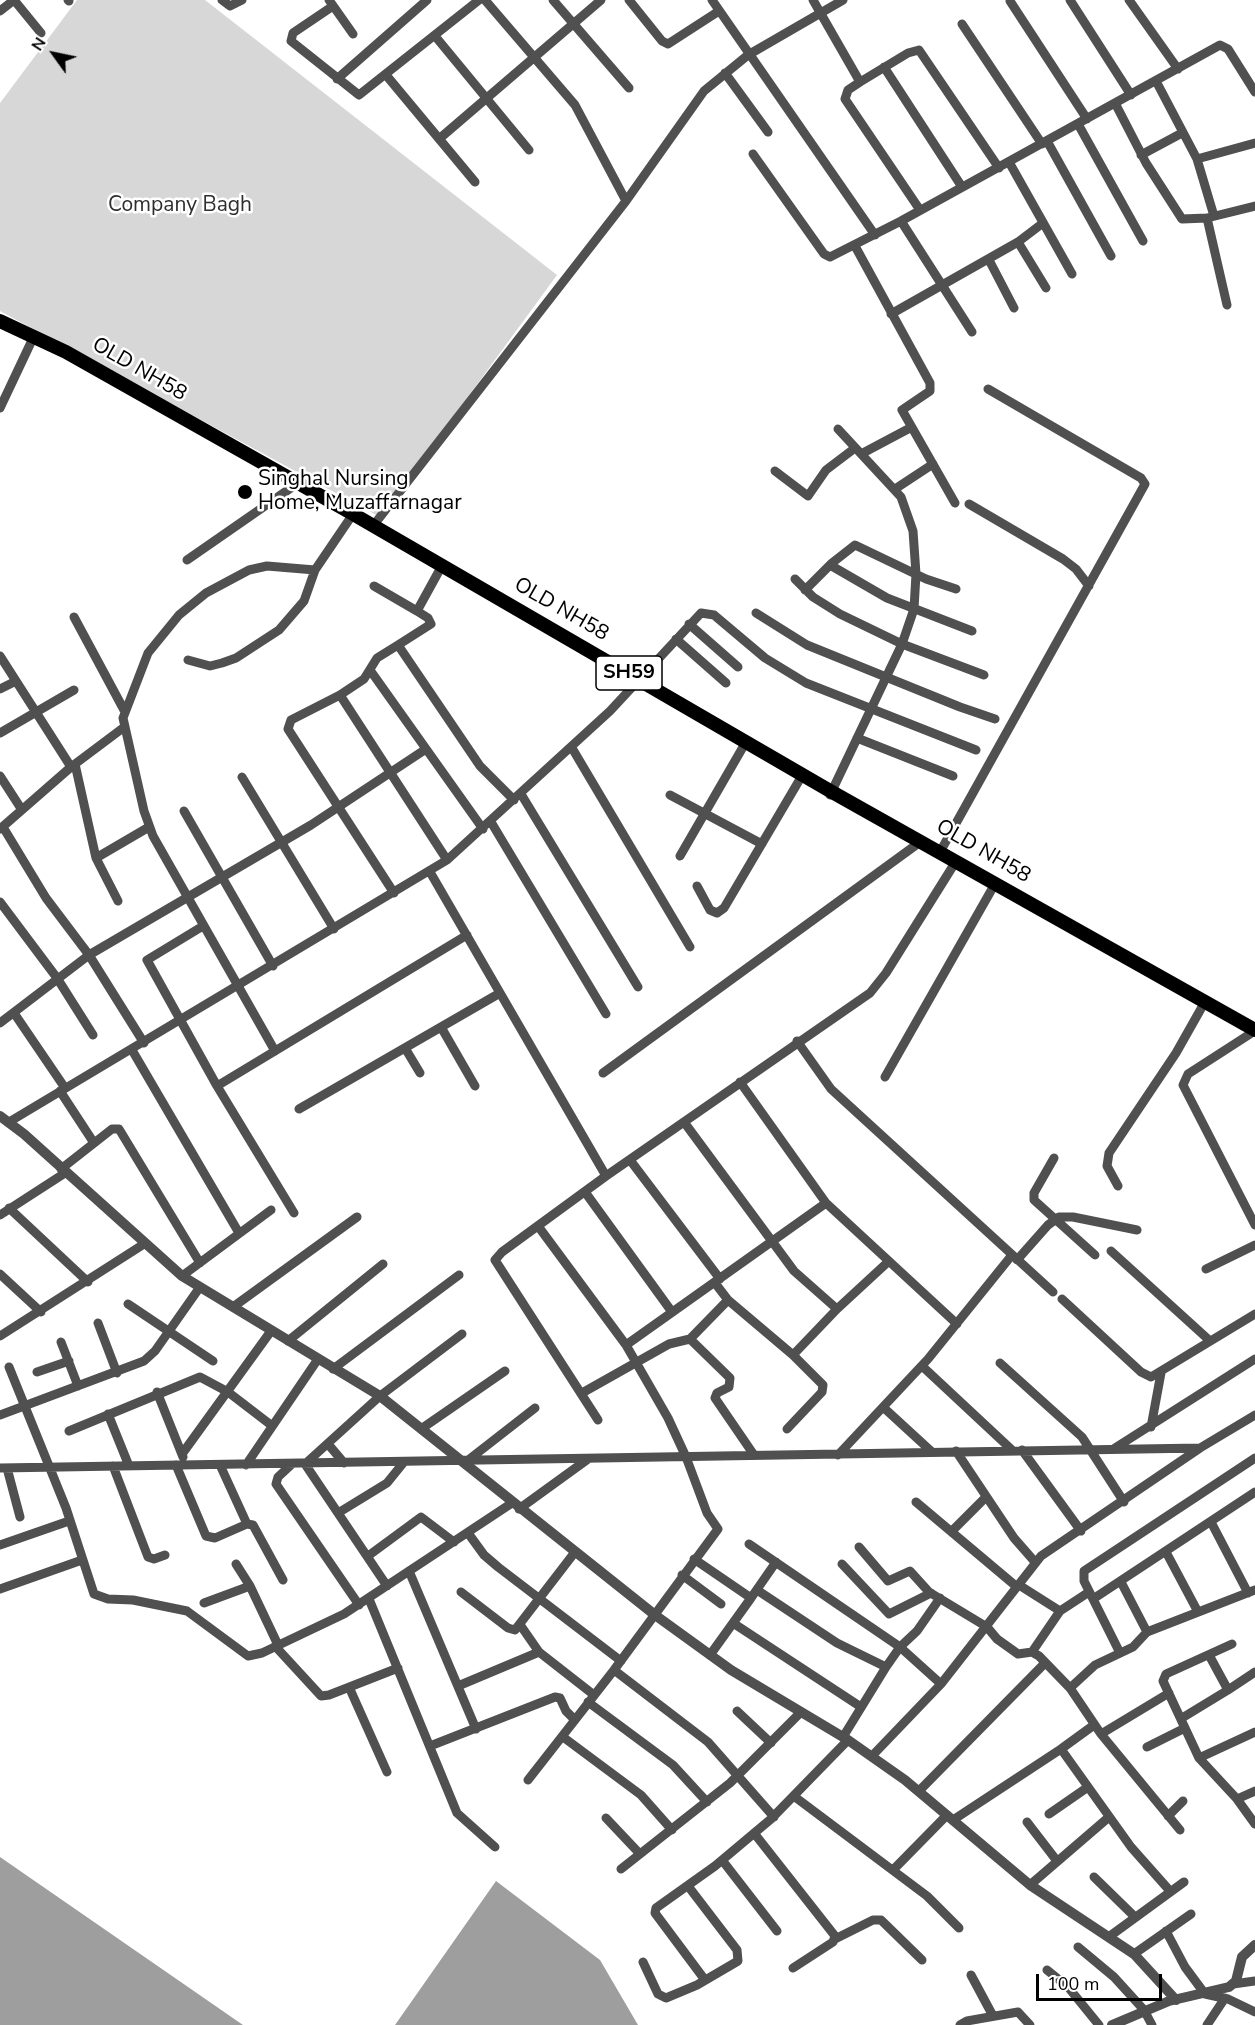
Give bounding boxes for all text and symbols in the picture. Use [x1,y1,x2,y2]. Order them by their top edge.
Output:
north arrow [24,24,84,84]
text: N [26,33,51,55]
park label: Company Bagh [108,193,252,219]
street label: OLD NH58 [87,333,191,407]
place label: Singhal Nursing Home, Muzaffarnagar [258,467,462,517]
marker: Singhal Nursing Home, Muzaffarnagar [236,483,254,501]
street label: OLD NH58 [509,573,613,647]
road number: SH59 [596,656,662,690]
street label: OLD NH58 [931,815,1035,889]
scale bar [1039,1962,1165,2000]
text: 100 m [1047,1972,1099,1996]

